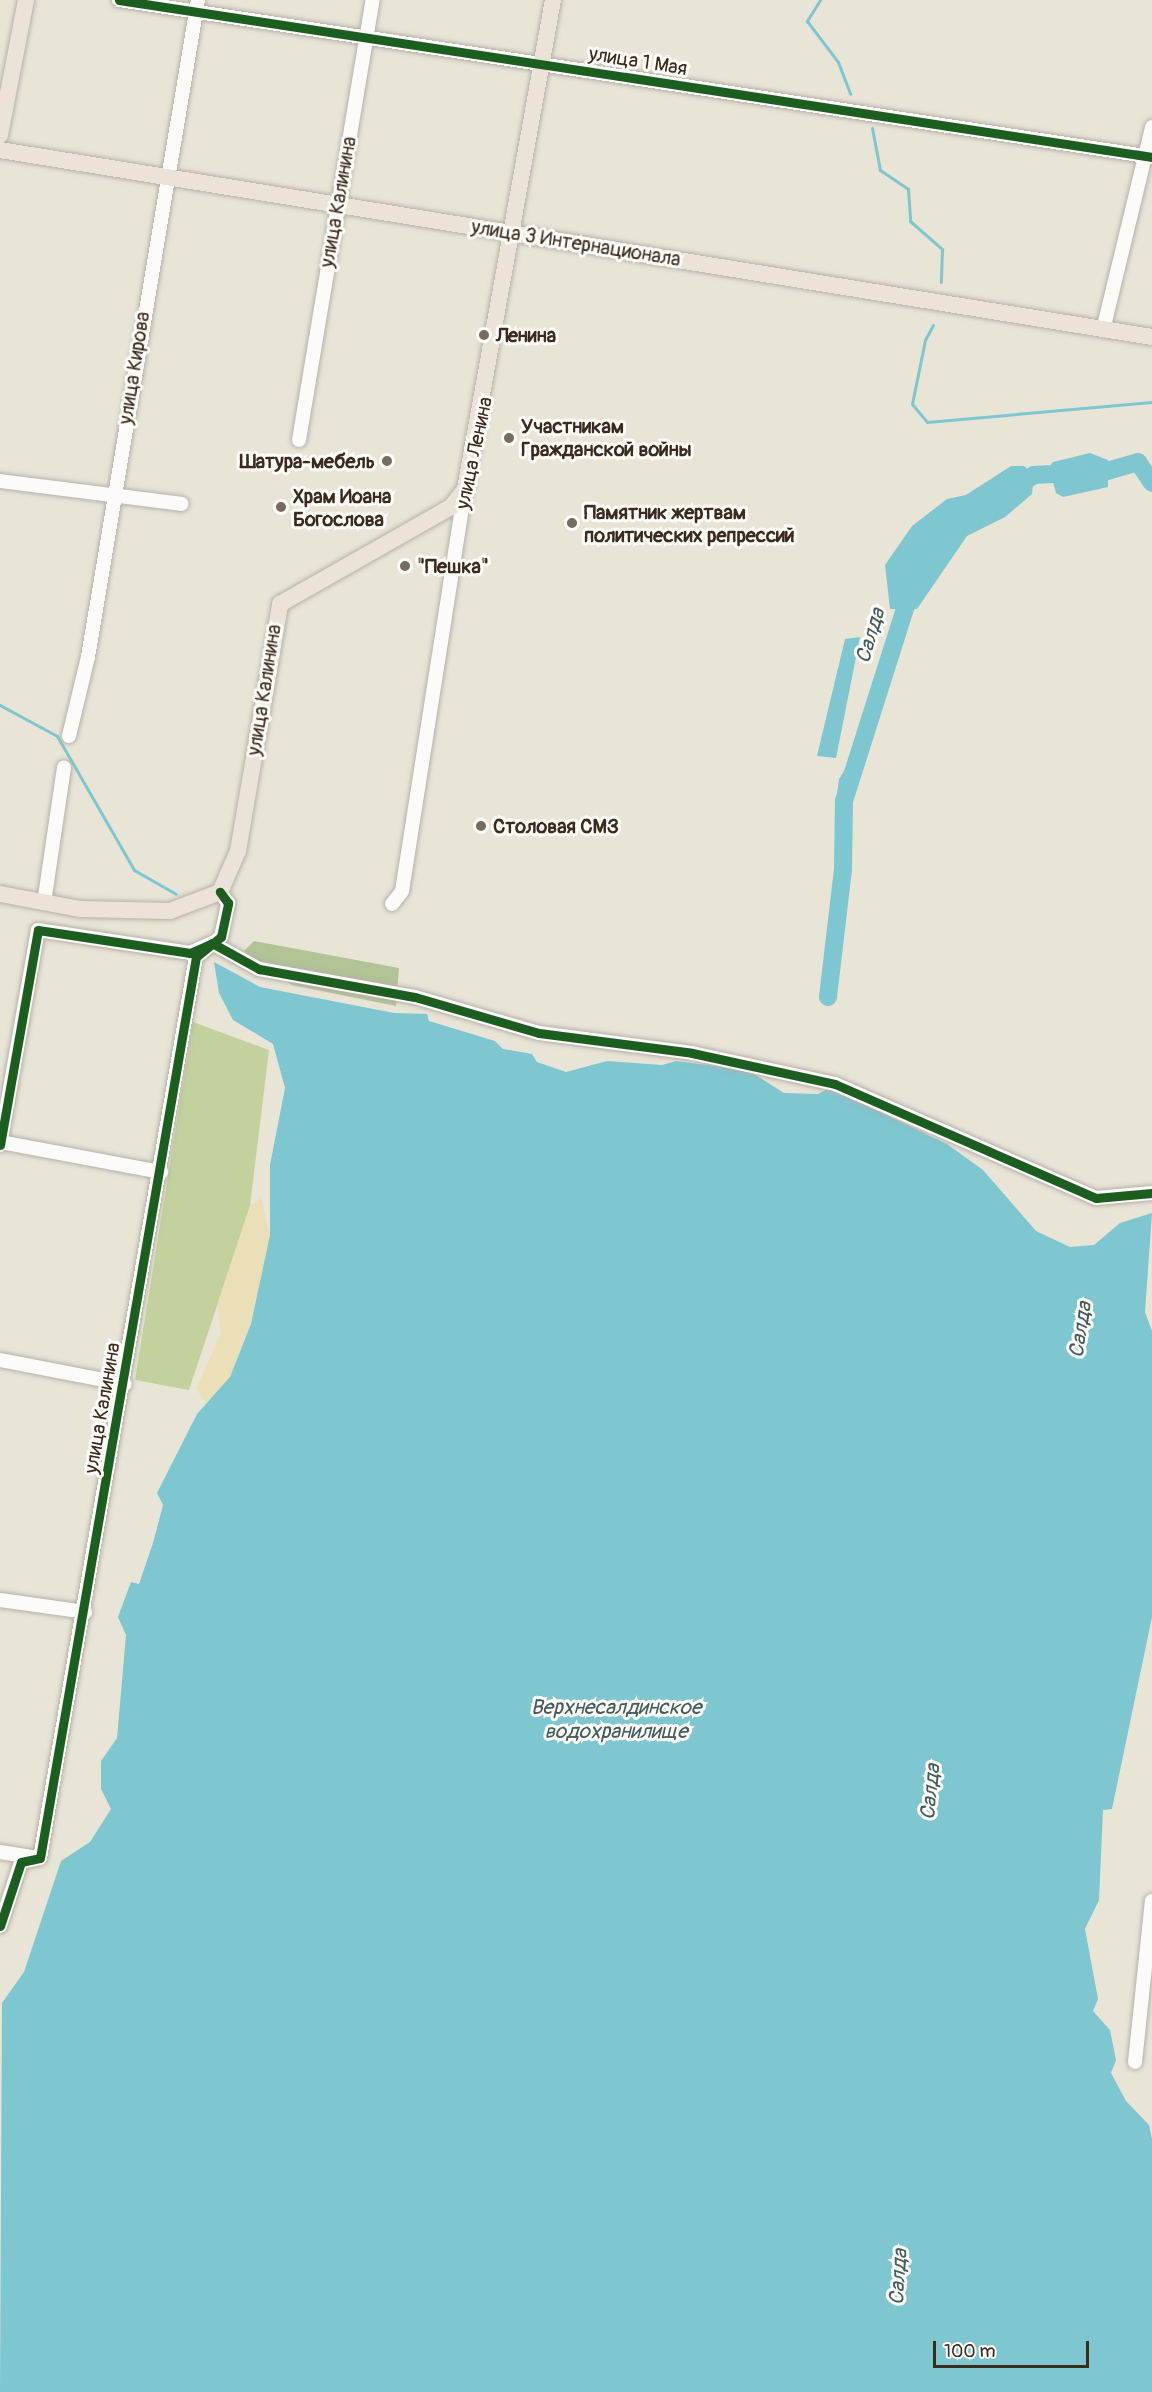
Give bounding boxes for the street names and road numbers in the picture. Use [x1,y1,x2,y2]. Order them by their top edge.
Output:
street label: улица 1 Мая [587,41,689,81]
street label: улица Калинина [315,135,361,269]
street label: улица 3 Интернационала [470,215,682,271]
street label: улица Кирова [113,310,155,426]
street label: улица Ленина [450,395,498,511]
street label: улица Калинина [242,623,286,757]
street label: улица Калинина [79,1341,125,1475]

